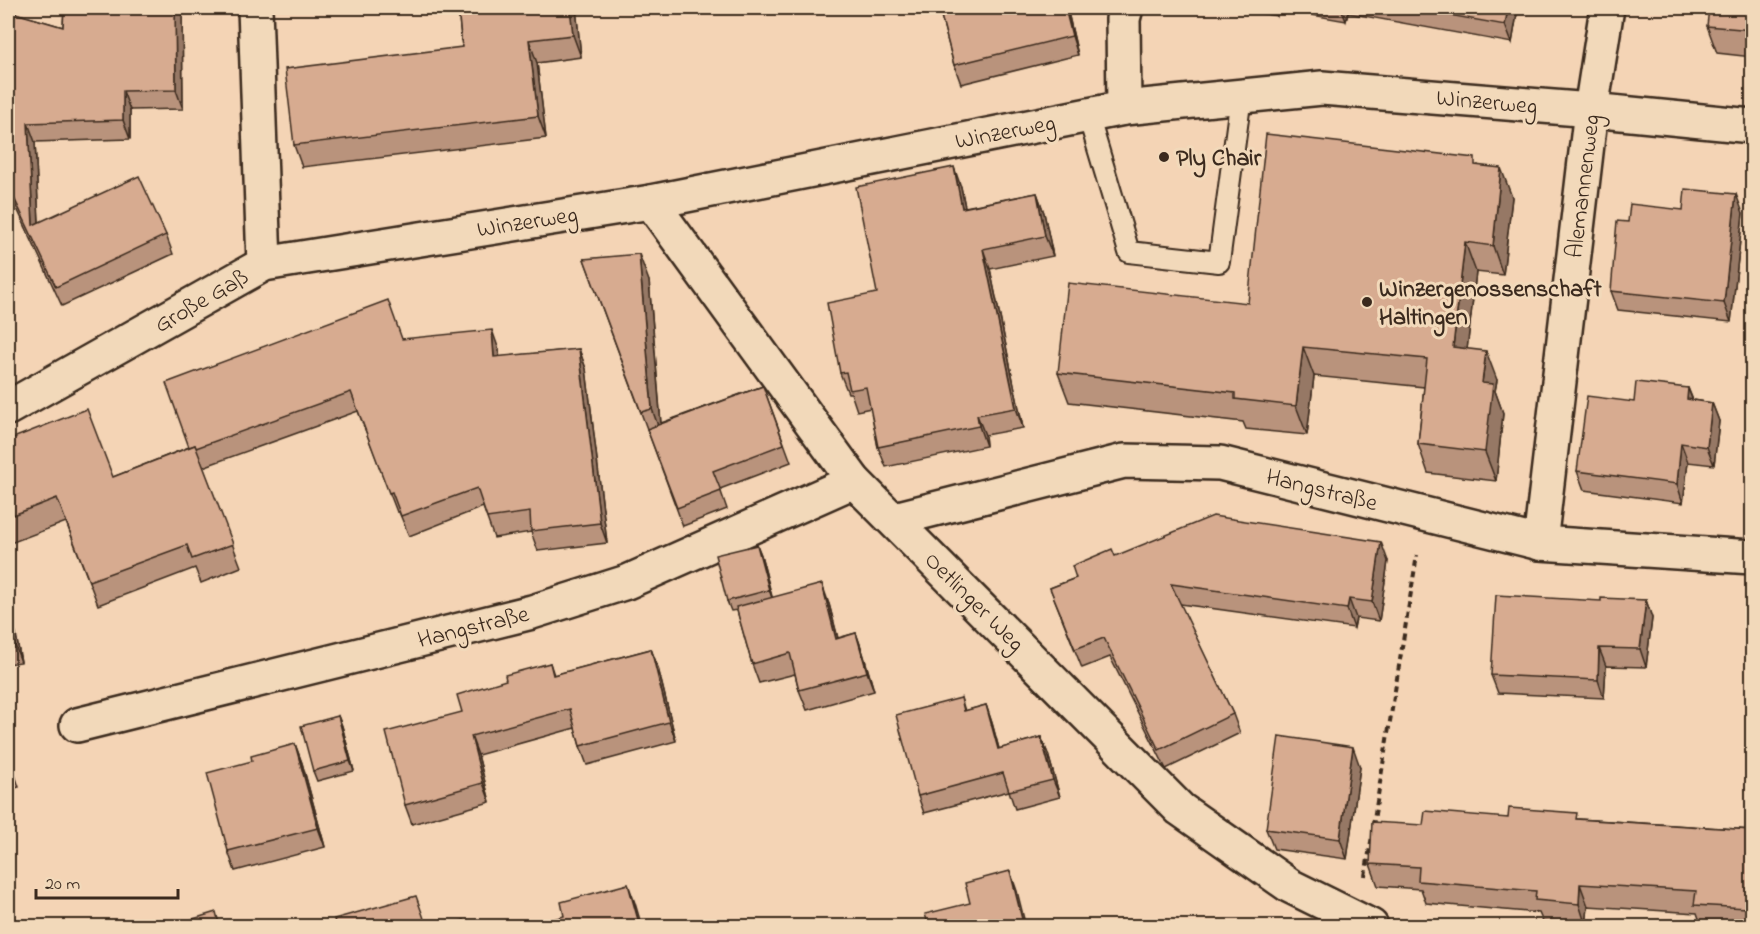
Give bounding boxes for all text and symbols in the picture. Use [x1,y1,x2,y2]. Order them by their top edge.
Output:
street label: Winzerweg [1435,82,1539,125]
street label: Winzerweg [952,107,1059,160]
street label: Alemannenweg [1558,112,1611,260]
place label: Ply Chair [1176,142,1262,178]
marker: Ply Chair [1157,150,1171,164]
street label: Winzerweg [475,198,580,249]
street label: Große Gaß [148,261,256,343]
place label: Winzergenossenschaft Haltingen [1379,273,1602,337]
marker: Winzergenossenschaft Haltingen [1360,295,1374,309]
street label: Hangstraße [1262,461,1381,522]
street label: Oetlinger Weg [915,544,1032,661]
street label: Hangstraße [414,598,533,659]
scale bar [36,862,178,900]
text: 20 m [45,872,80,898]

